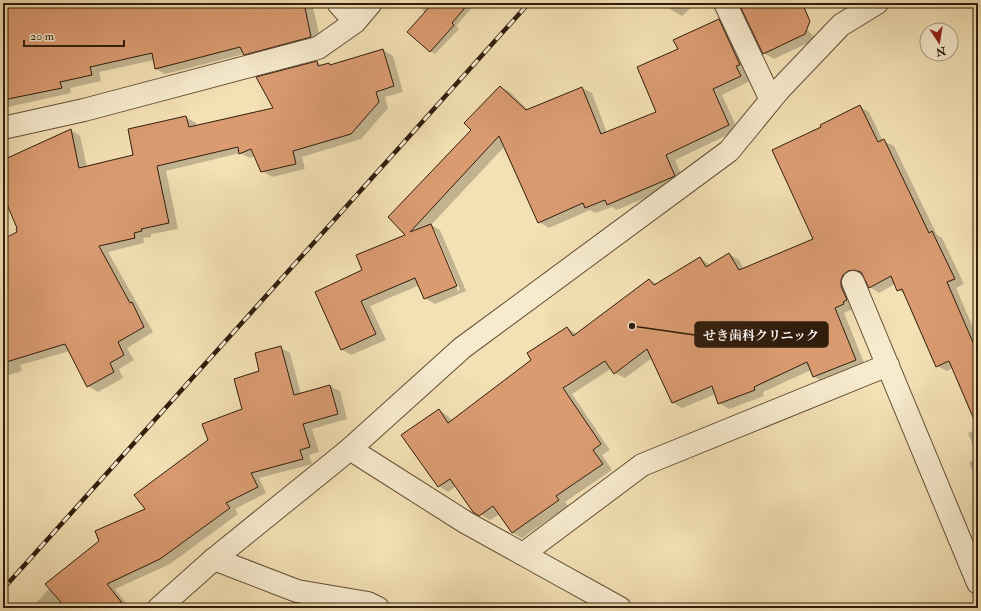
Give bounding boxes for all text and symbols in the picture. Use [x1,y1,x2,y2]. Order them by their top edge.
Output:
scale bar [24,22,124,48]
north arrow [919,22,959,62]
text: 20 m [30,29,55,44]
text: N [934,44,948,59]
callout: せき歯科クリニック [695,322,828,347]
text: せき歯科クリニック [703,328,819,344]

